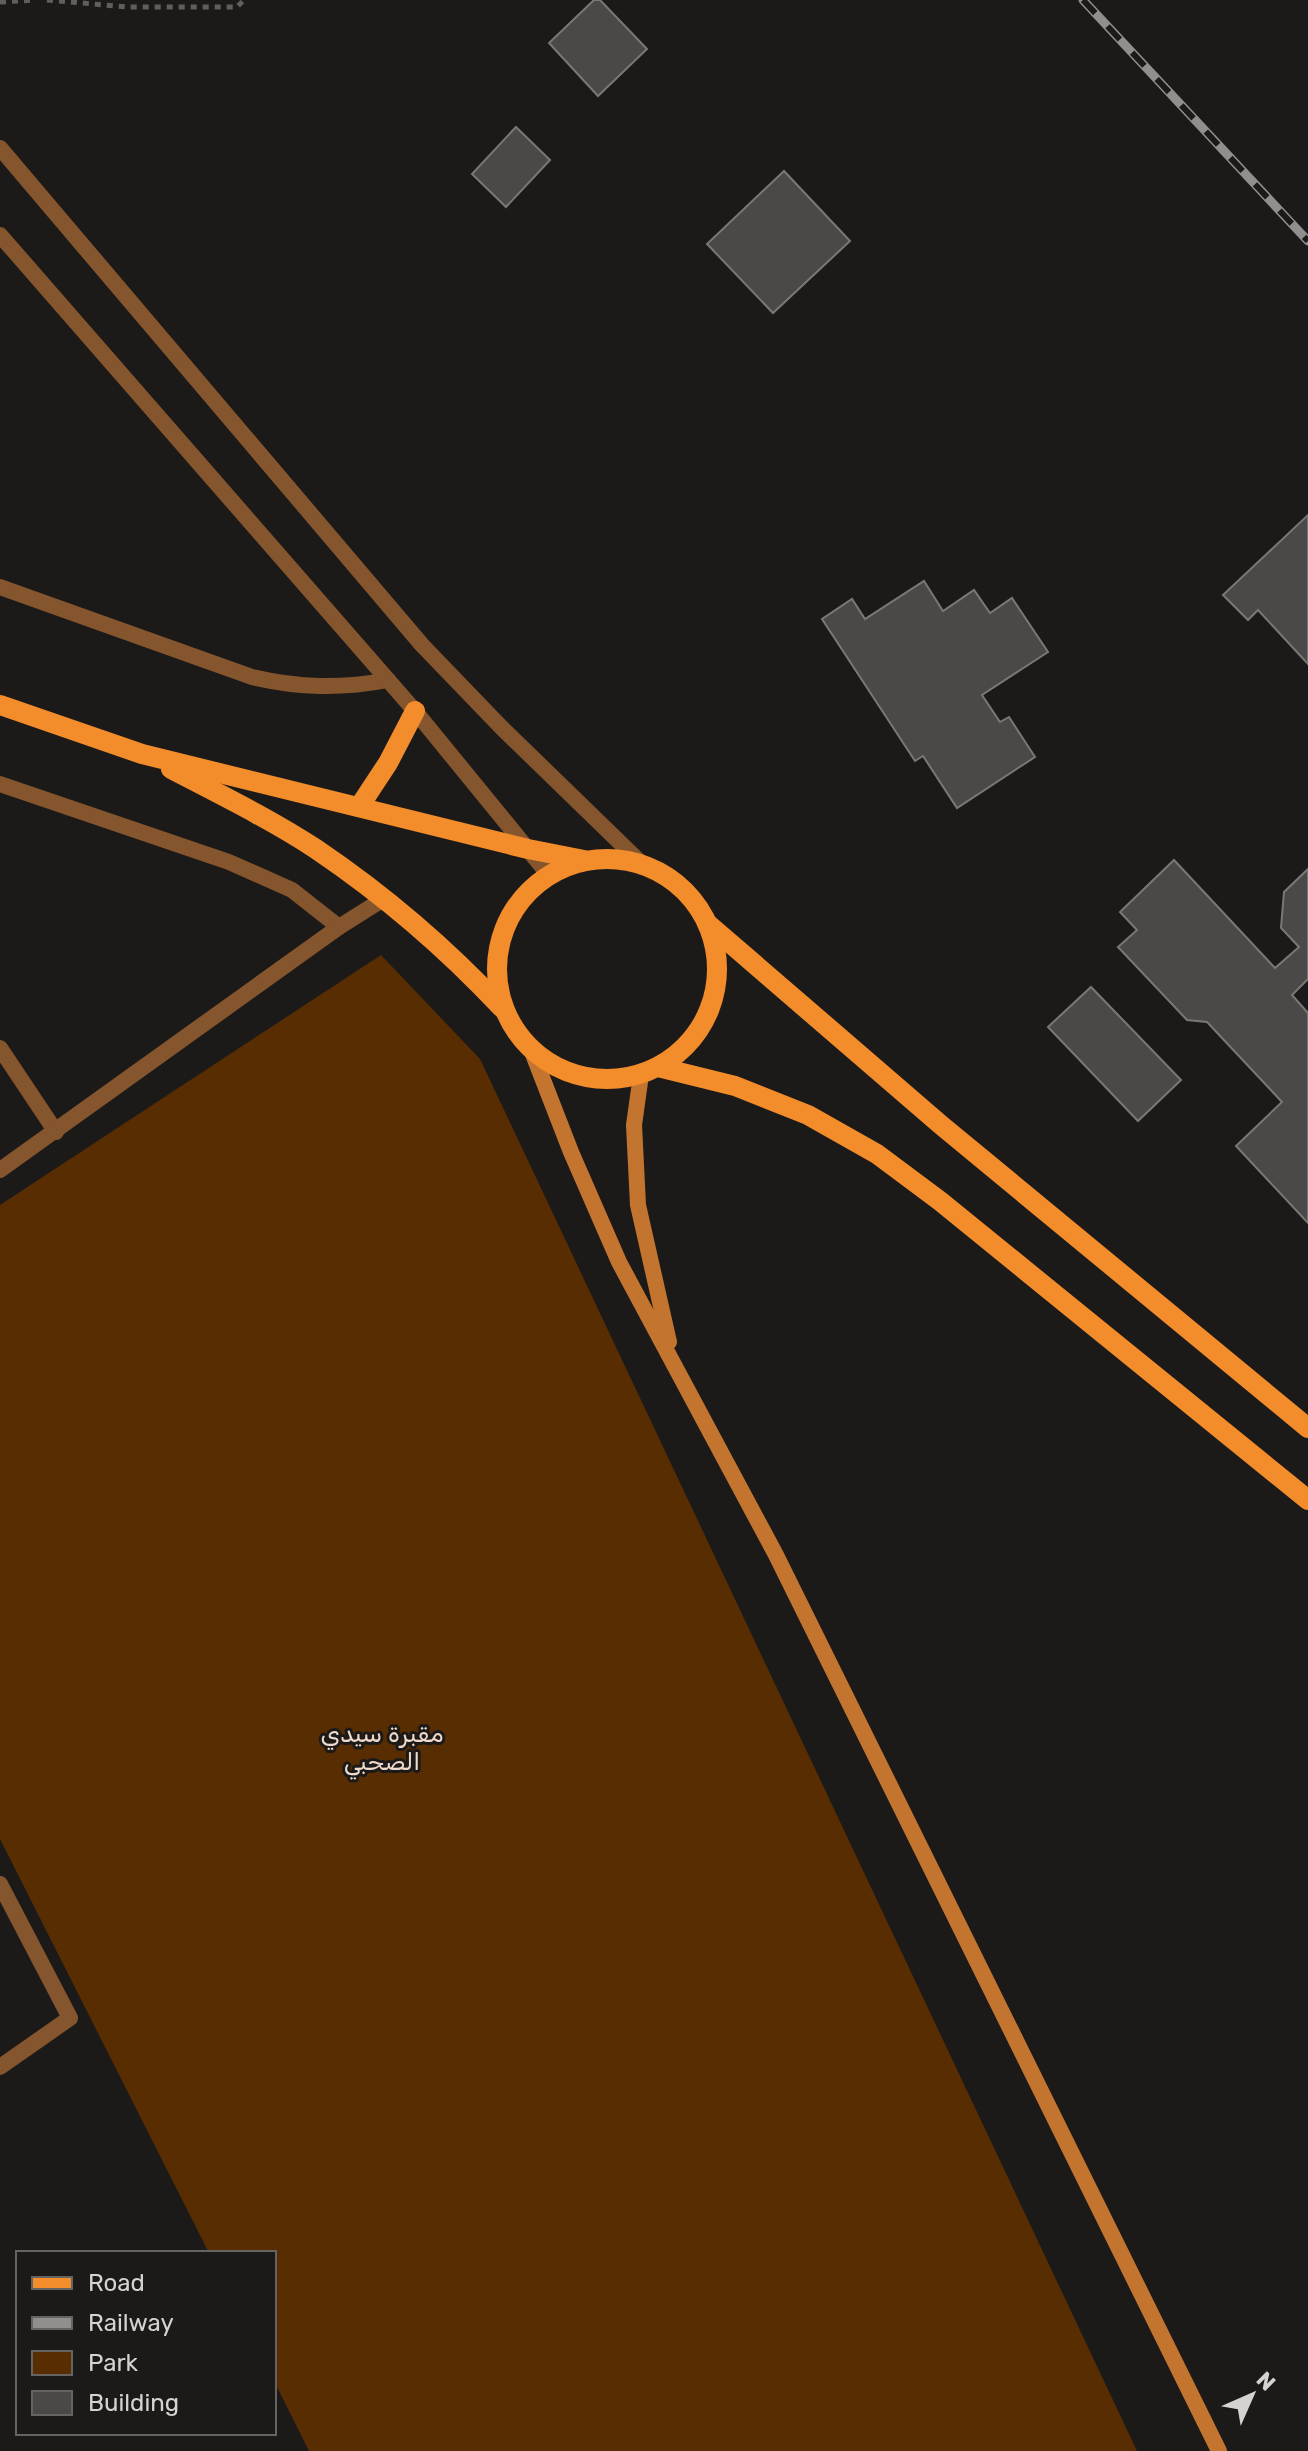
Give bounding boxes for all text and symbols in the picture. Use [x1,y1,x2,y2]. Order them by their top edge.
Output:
park label: مقبرة سيدي الصحبي [321,1720,443,1780]
legend [16,2251,276,2435]
text: Road [88,2269,145,2297]
text: Railway [88,2309,174,2337]
text: Park [88,2349,139,2377]
north arrow [1212,2355,1292,2435]
text: N [1251,2366,1281,2396]
text: Building [88,2389,179,2417]

